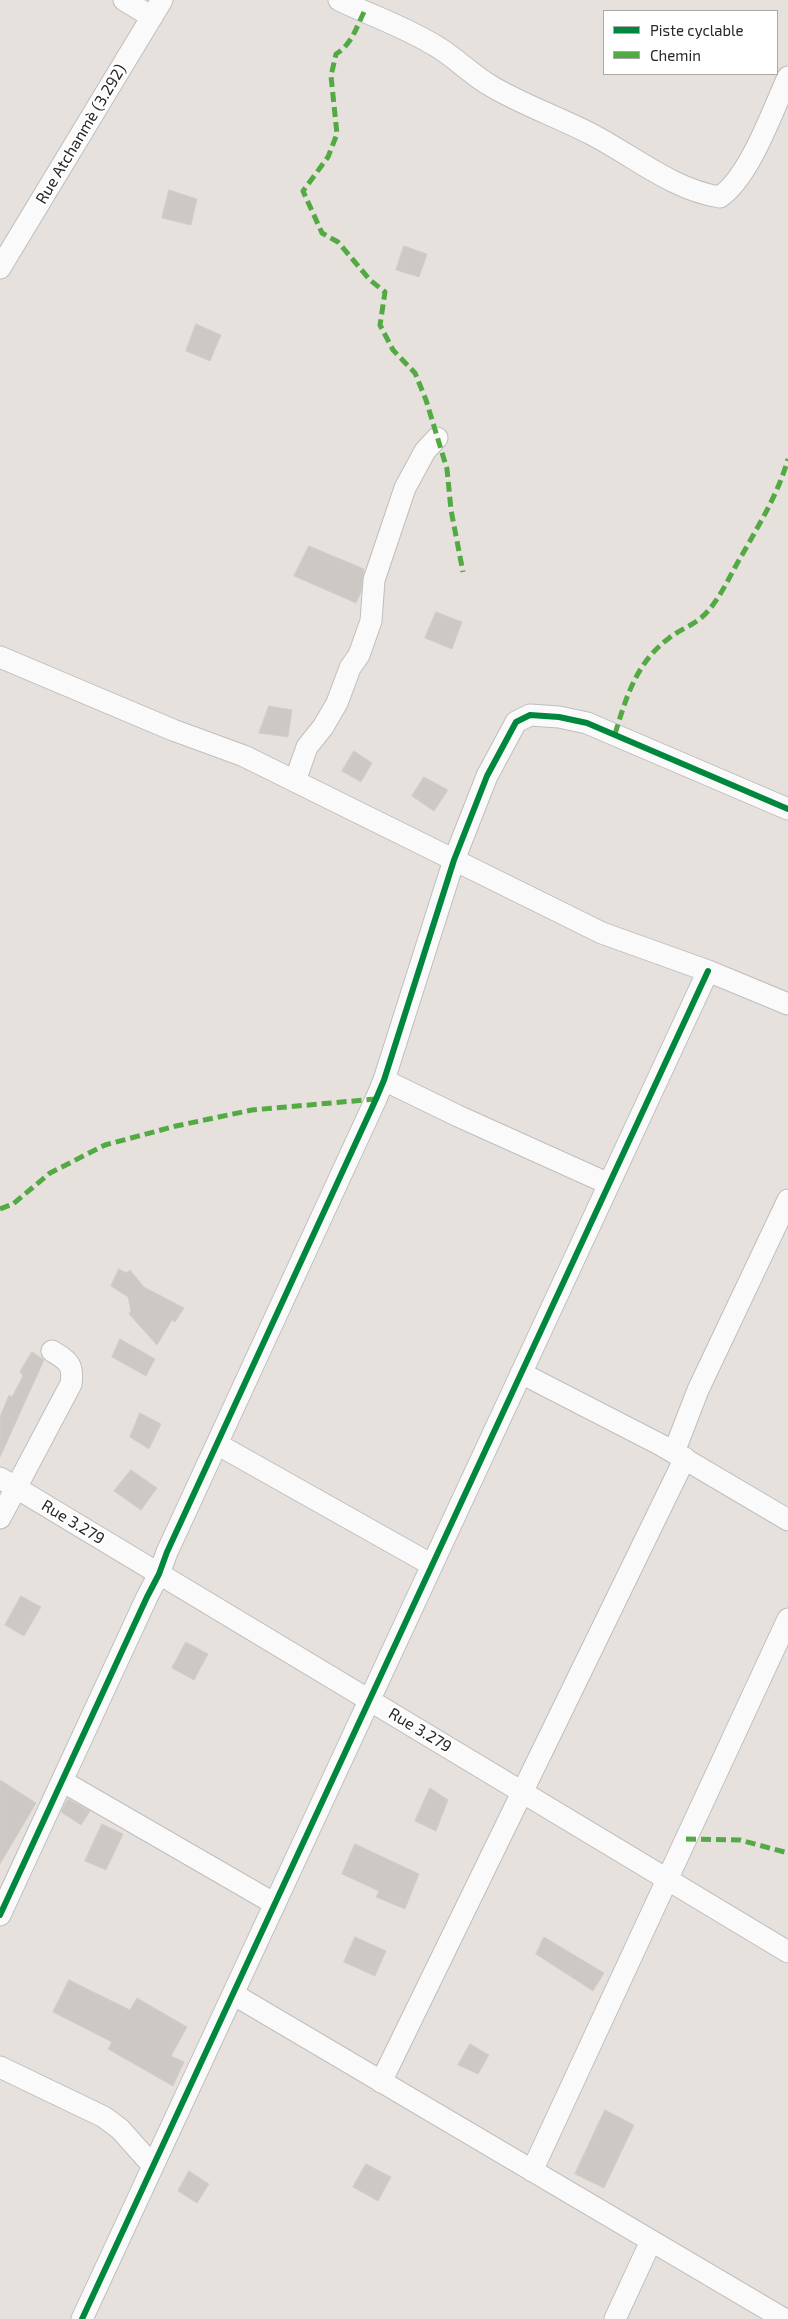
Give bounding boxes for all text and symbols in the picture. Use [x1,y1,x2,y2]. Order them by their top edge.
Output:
legend [603,10,778,75]
text: Piste cyclable [650,21,744,39]
text: Chemin [650,46,701,64]
street label: Rue Atchanmè (3.292) [32,61,130,207]
street label: Rue 3.279 [38,1496,108,1548]
street label: Rue 3.279 [385,1704,455,1756]

